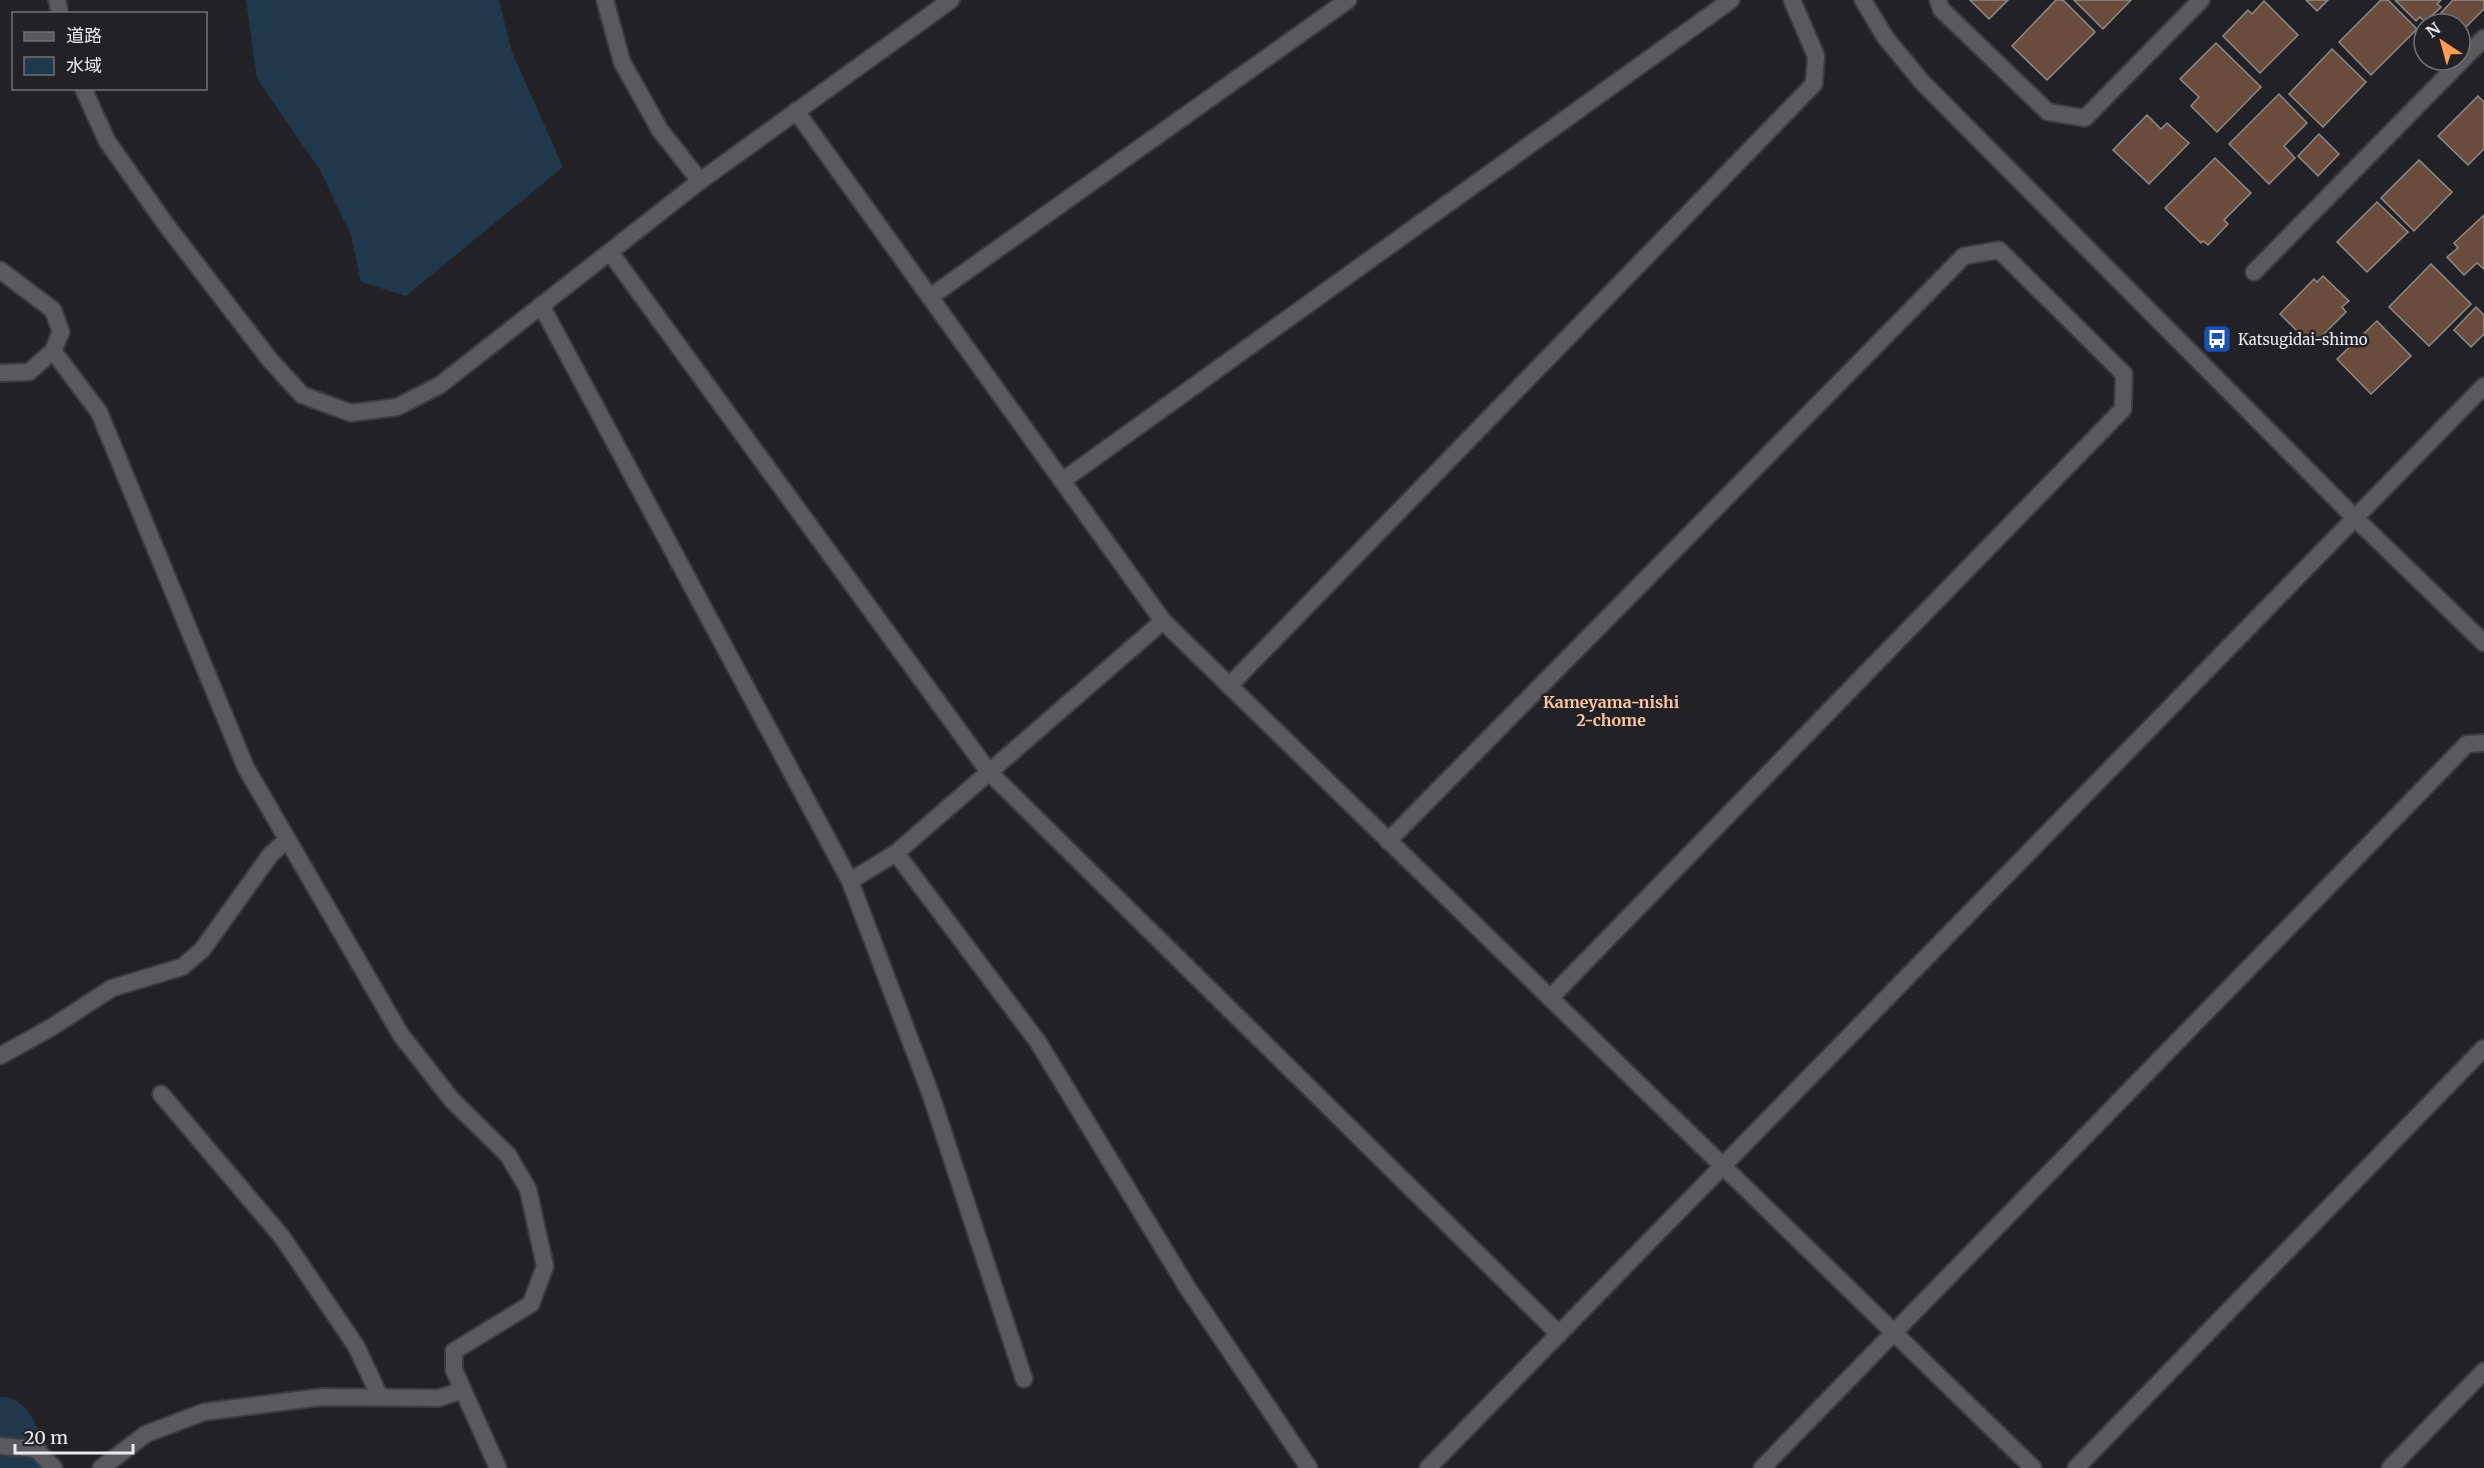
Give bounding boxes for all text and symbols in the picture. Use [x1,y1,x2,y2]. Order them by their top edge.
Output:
legend [12,12,207,90]
north arrow [2412,12,2472,72]
text: N [2422,18,2444,42]
text: 道路 [66,24,102,47]
text: 水域 [66,54,102,77]
bus stop icon: Katsugidai-shimo [2201,323,2233,355]
place label: Katsugidai-shimo [2238,330,2368,349]
district label: Kameyama-nishi 2-chome [1543,692,1680,730]
scale bar [15,1417,134,1455]
text: 20 m [24,1426,68,1449]

